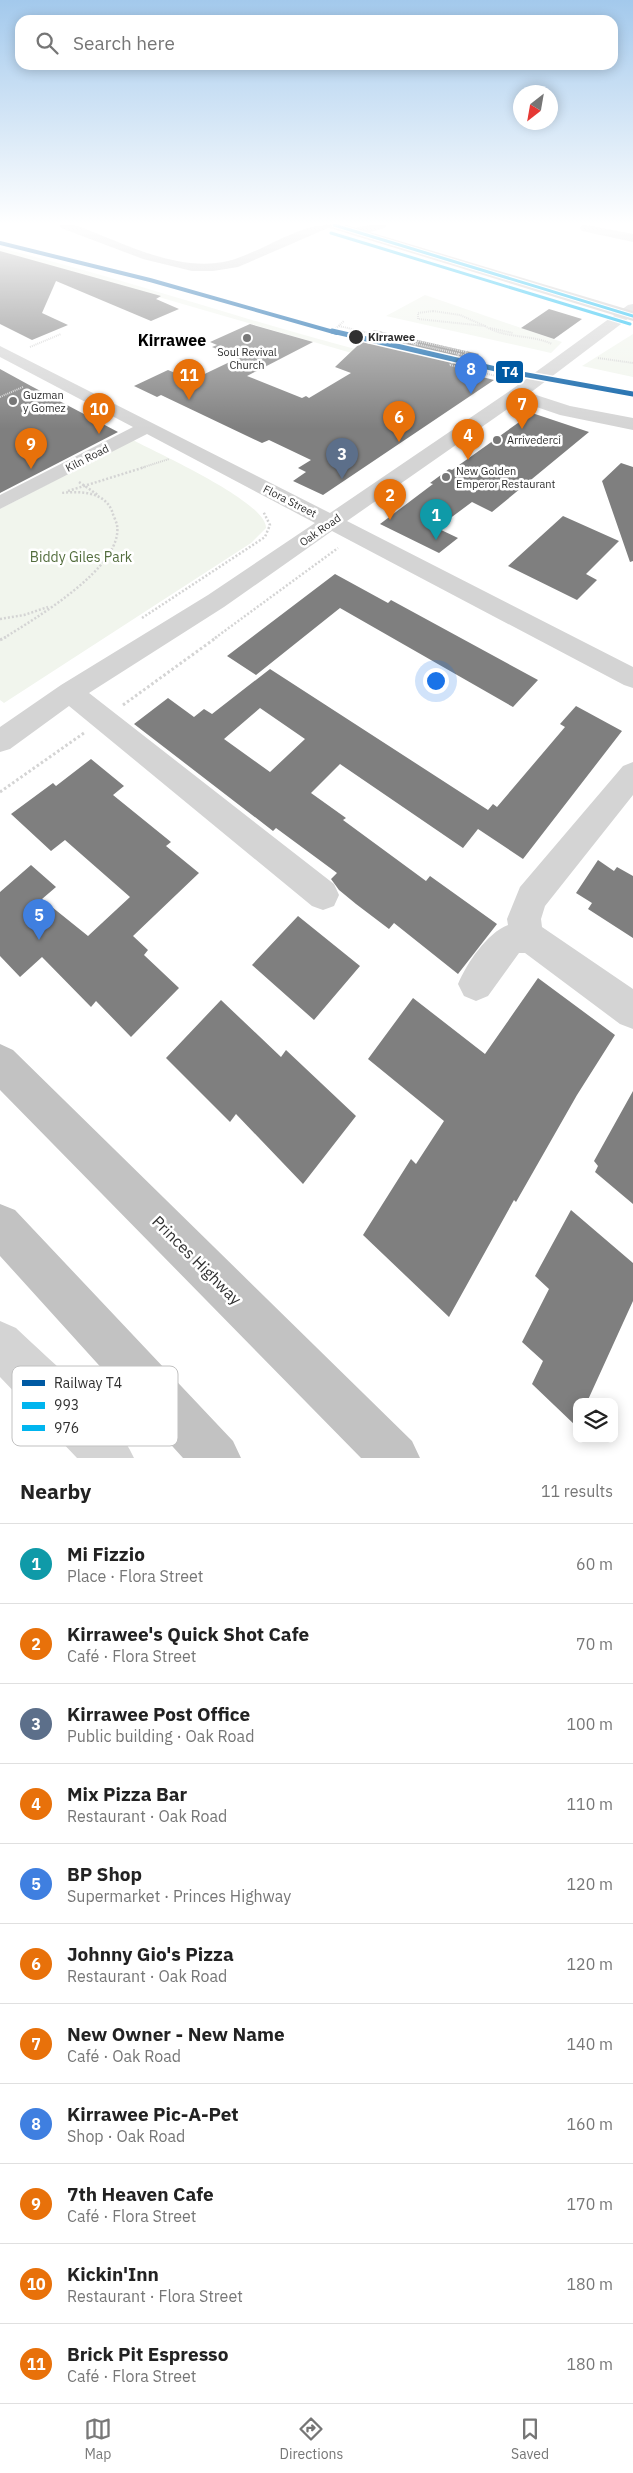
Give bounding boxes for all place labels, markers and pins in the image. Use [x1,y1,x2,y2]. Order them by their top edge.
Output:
marker: Kirrawee [347,328,365,346]
place label: Kirrawee [368,330,415,344]
marker: Soul Revival Church [241,332,253,344]
place label: Soul Revival Church [217,345,277,372]
pin: 8 [455,353,487,394]
pin: 11 [173,359,205,400]
place label: Guzman y Gomez [23,388,66,415]
pin: 7 [506,388,538,429]
pin: 10 [83,393,115,434]
marker: Guzman y Gomez [7,395,19,407]
pin: 6 [383,401,415,442]
pin: 4 [452,419,484,460]
pin: 9 [15,428,47,469]
place label: Arrivederci [507,433,561,447]
marker: Arrivederci [491,434,503,446]
pin: 3 [326,438,358,479]
place label: New Golden Emperor Restaurant [456,464,556,491]
marker: New Golden Emperor Restaurant [440,471,452,483]
pin: 2 [374,479,406,520]
pin: 1 [420,499,452,540]
pin: 5 [23,899,55,940]

